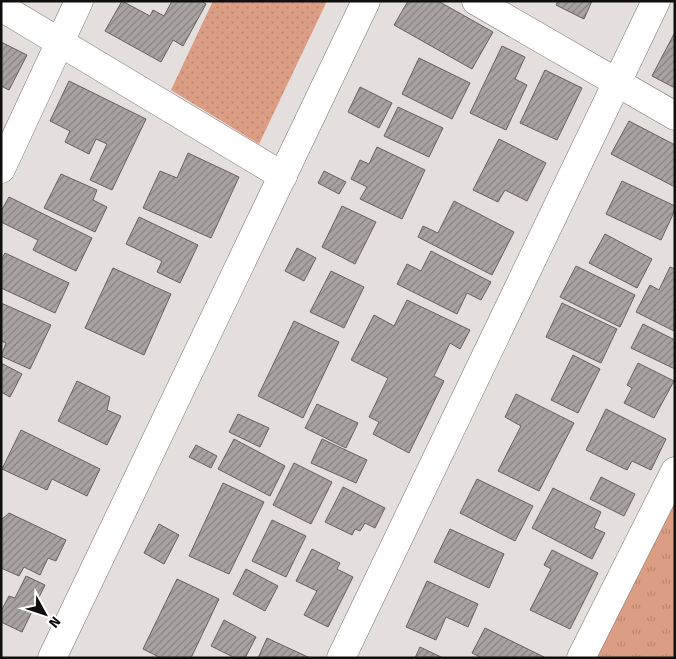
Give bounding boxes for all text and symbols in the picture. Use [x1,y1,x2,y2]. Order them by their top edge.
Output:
north arrow [20,589,70,639]
text: N [45,613,64,631]

